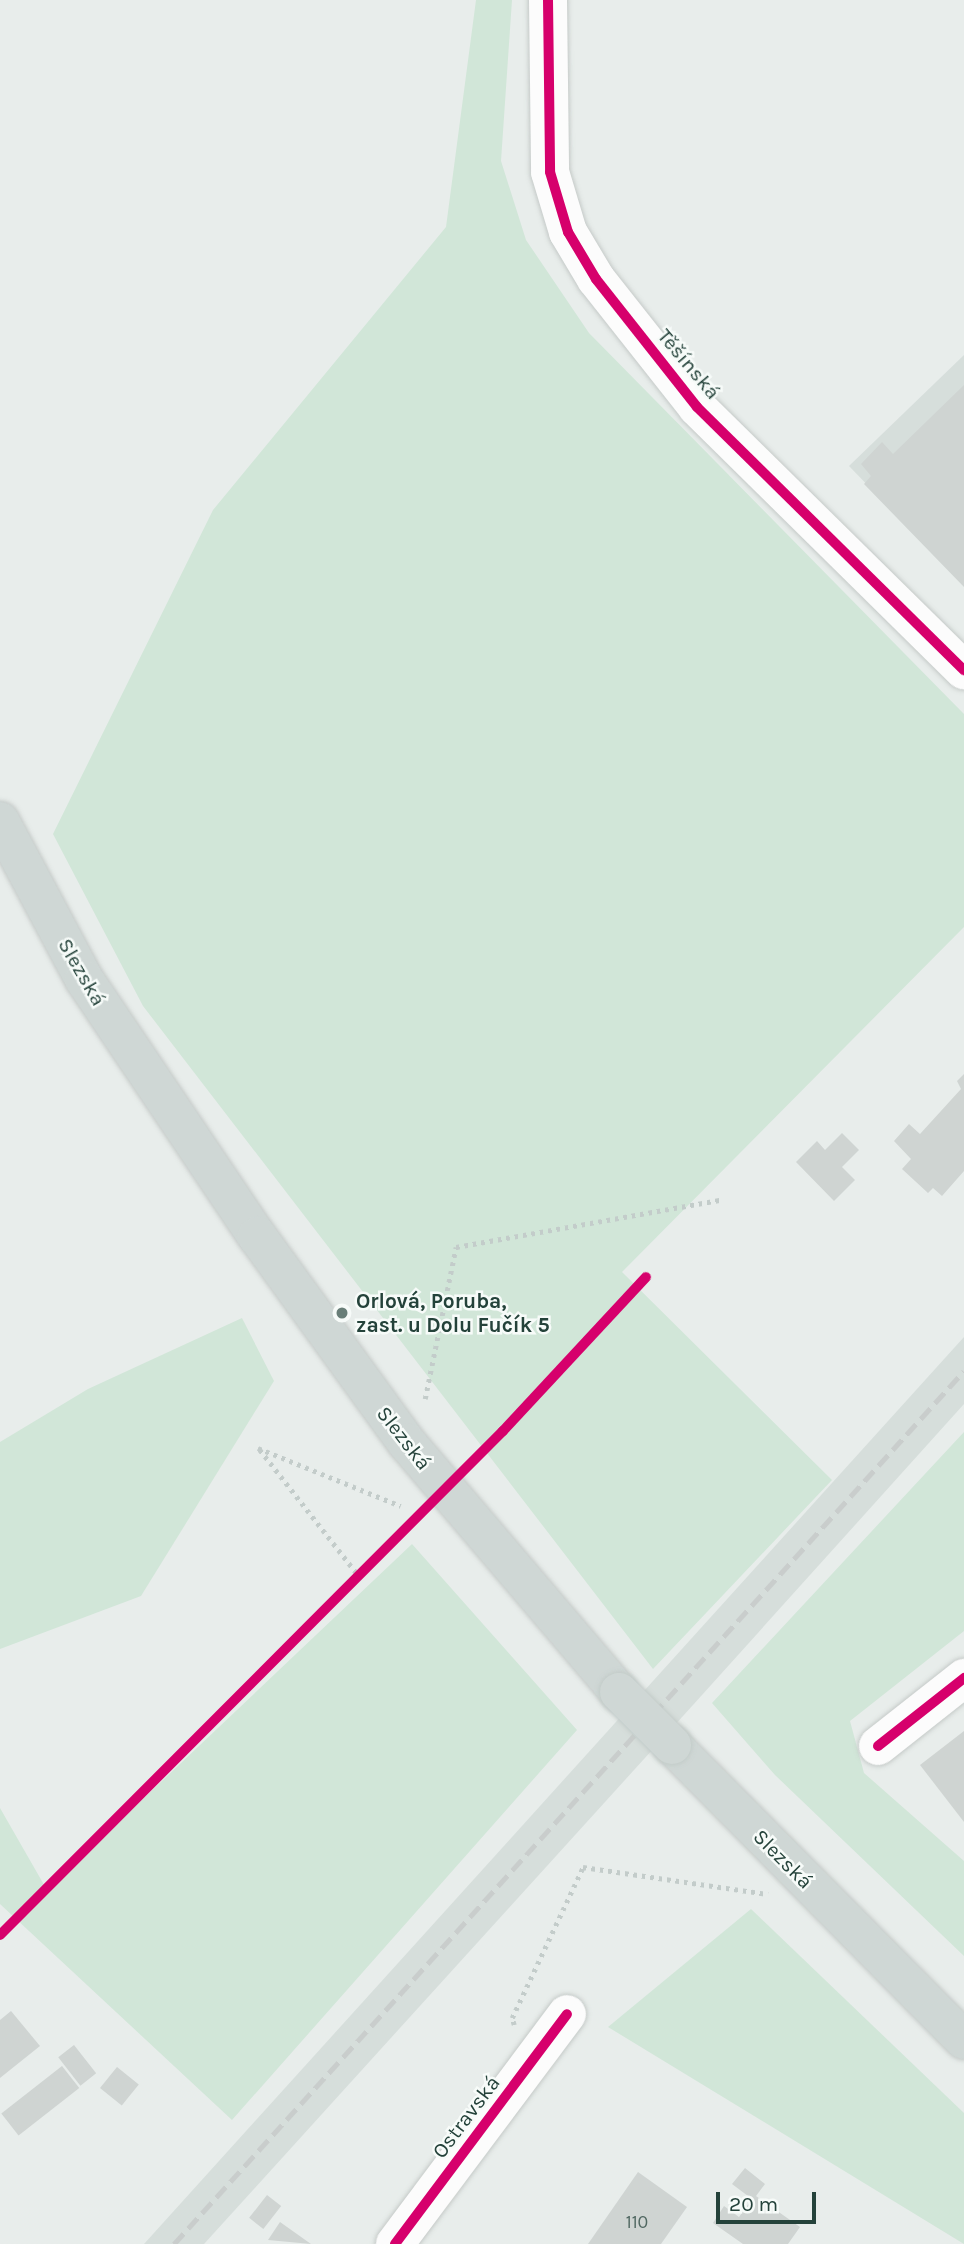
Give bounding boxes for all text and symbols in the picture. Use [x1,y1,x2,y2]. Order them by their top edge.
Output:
street label: Těšínská [652,324,726,404]
street label: Slezská [53,934,111,1010]
place label: Orlová, Poruba, zast. u Dolu Fučík 5 [356,1288,550,1338]
marker: Orlová, Poruba, zast. u Dolu Fučík 5 [334,1305,350,1321]
street label: Slezská [371,1401,437,1475]
street label: Slezská [748,1824,818,1894]
street label: Ostravská [427,2071,505,2163]
scale bar [719,2178,819,2222]
text: 20 m [729,2192,778,2216]
house number: 110 [626,2211,648,2233]

